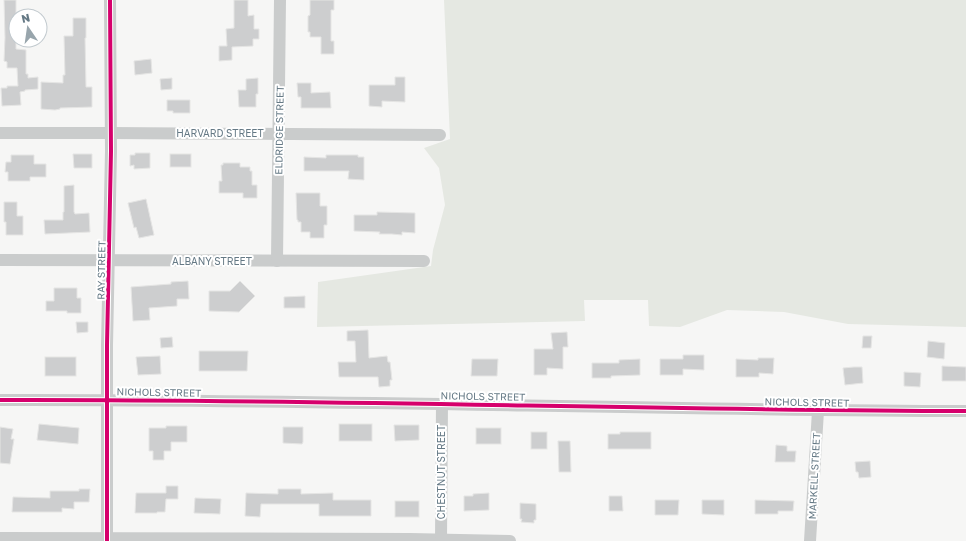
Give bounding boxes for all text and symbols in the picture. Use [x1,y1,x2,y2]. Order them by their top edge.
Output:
north arrow [8,8,48,48]
text: N [20,10,31,25]
street label: ELDRIDGE STREET [272,85,286,175]
street label: HARVARD STREET [176,127,264,139]
street label: RAY STREET [94,240,108,300]
street label: ALBANY STREET [172,255,252,267]
street label: NICHOLS STREET [117,385,201,399]
street label: NICHOLS STREET [441,389,525,403]
street label: NICHOLS STREET [765,395,849,409]
street label: CHESTNUT STREET [435,425,447,519]
street label: MARKELL STREET [806,432,822,520]

